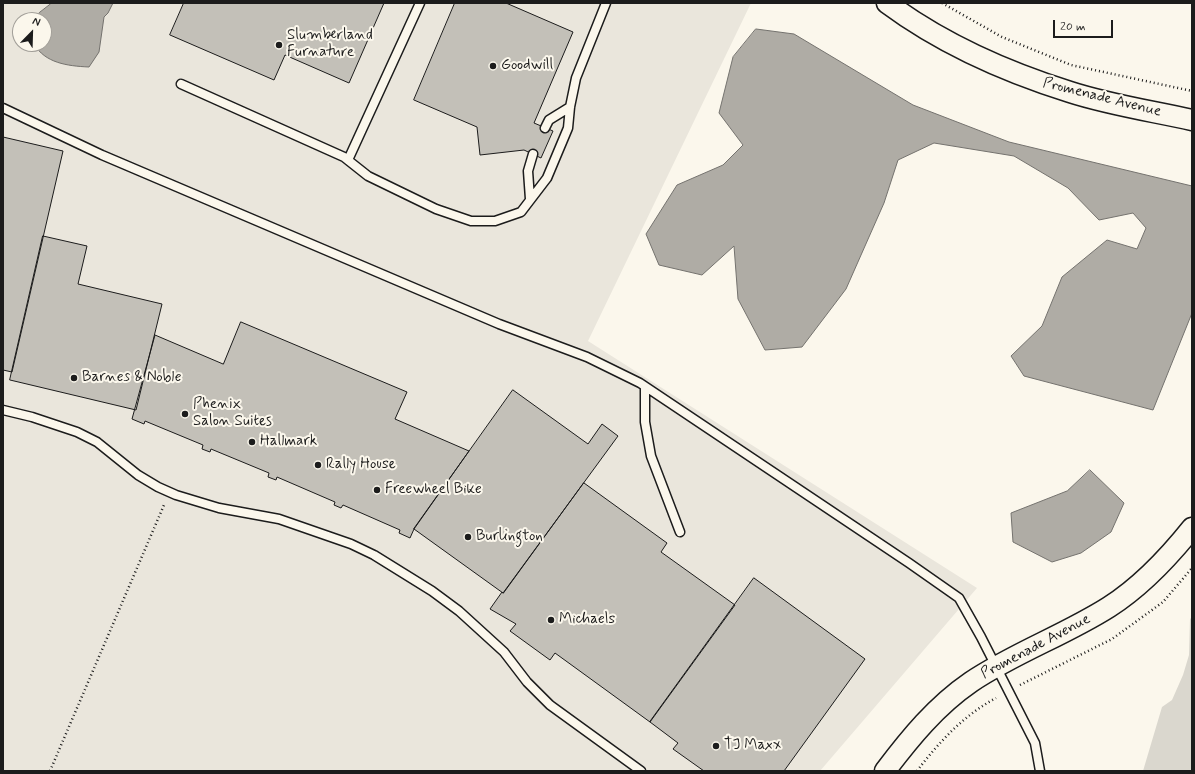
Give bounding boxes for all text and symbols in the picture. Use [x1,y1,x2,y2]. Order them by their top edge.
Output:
north arrow [12,12,52,52]
scale bar [1055,12,1115,38]
text: N [30,14,42,30]
text: 20 m [1060,19,1086,35]
place label: Slumberland Furnature [287,27,373,62]
marker: Slumberland Furnature [274,40,284,50]
place label: Goodwill [501,57,553,75]
marker: Goodwill [488,61,498,71]
street label: Promenade Avenue [1041,75,1163,121]
place label: Barnes & Noble [82,369,181,387]
marker: Barnes & Noble [69,373,79,383]
place label: Phenix Salon Suites [193,396,272,431]
marker: Phenix Salon Suites [180,409,190,419]
place label: Hallmark [260,433,317,451]
marker: Hallmark [247,437,257,447]
place label: Rally House [326,456,396,474]
marker: Rally House [313,460,323,470]
place label: Freewheel Bike [385,481,482,499]
marker: Freewheel Bike [372,485,382,495]
place label: Burlington [476,528,543,546]
marker: Burlington [463,532,473,542]
place label: Michaels [559,611,615,629]
street label: Promenade Avenue [978,611,1094,683]
marker: Michaels [546,615,556,625]
place label: TJ Maxx [724,737,781,755]
marker: TJ Maxx [711,741,721,751]

